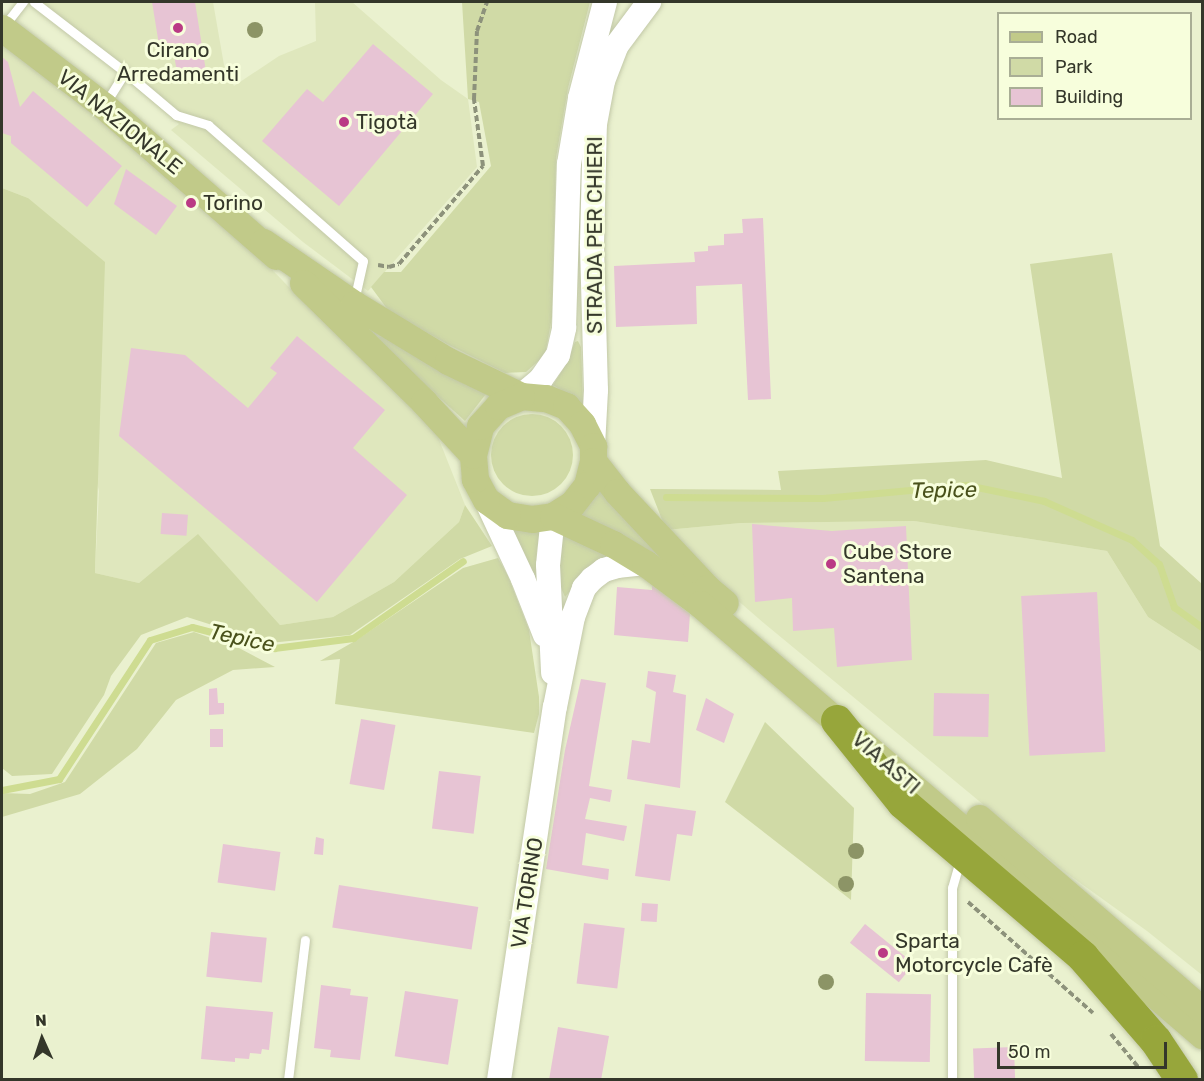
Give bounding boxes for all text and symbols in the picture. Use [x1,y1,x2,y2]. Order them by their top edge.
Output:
legend [997,12,1192,120]
marker: Cirano Arredamenti [171,21,185,35]
text: Road [1055,26,1098,48]
place label: Cirano Arredamenti [117,37,239,87]
text: Park [1055,56,1092,78]
street label: VIA NAZIONALE [53,64,187,180]
text: Building [1055,86,1123,108]
place label: Tigotà [356,109,417,135]
marker: Tigotà [337,115,351,129]
street label: STRADA PER CHIERI [582,136,608,334]
place label: Torino [203,190,263,216]
marker: Torino [184,196,198,210]
water label: Tepice [911,476,977,504]
place label: Cube Store Santena [843,539,952,589]
marker: Cube Store Santena [824,557,838,571]
water label: Tepice [207,618,277,658]
street label: VIA ASTI [846,726,926,800]
street label: VIA TORINO [506,835,548,951]
place label: Sparta Motorcycle Cafè [895,928,1053,978]
marker: Sparta Motorcycle Cafè [876,946,890,960]
north arrow [12,1009,72,1069]
text: N [35,1011,47,1030]
scale bar [1000,1030,1170,1068]
text: 50 m [1008,1041,1051,1063]

